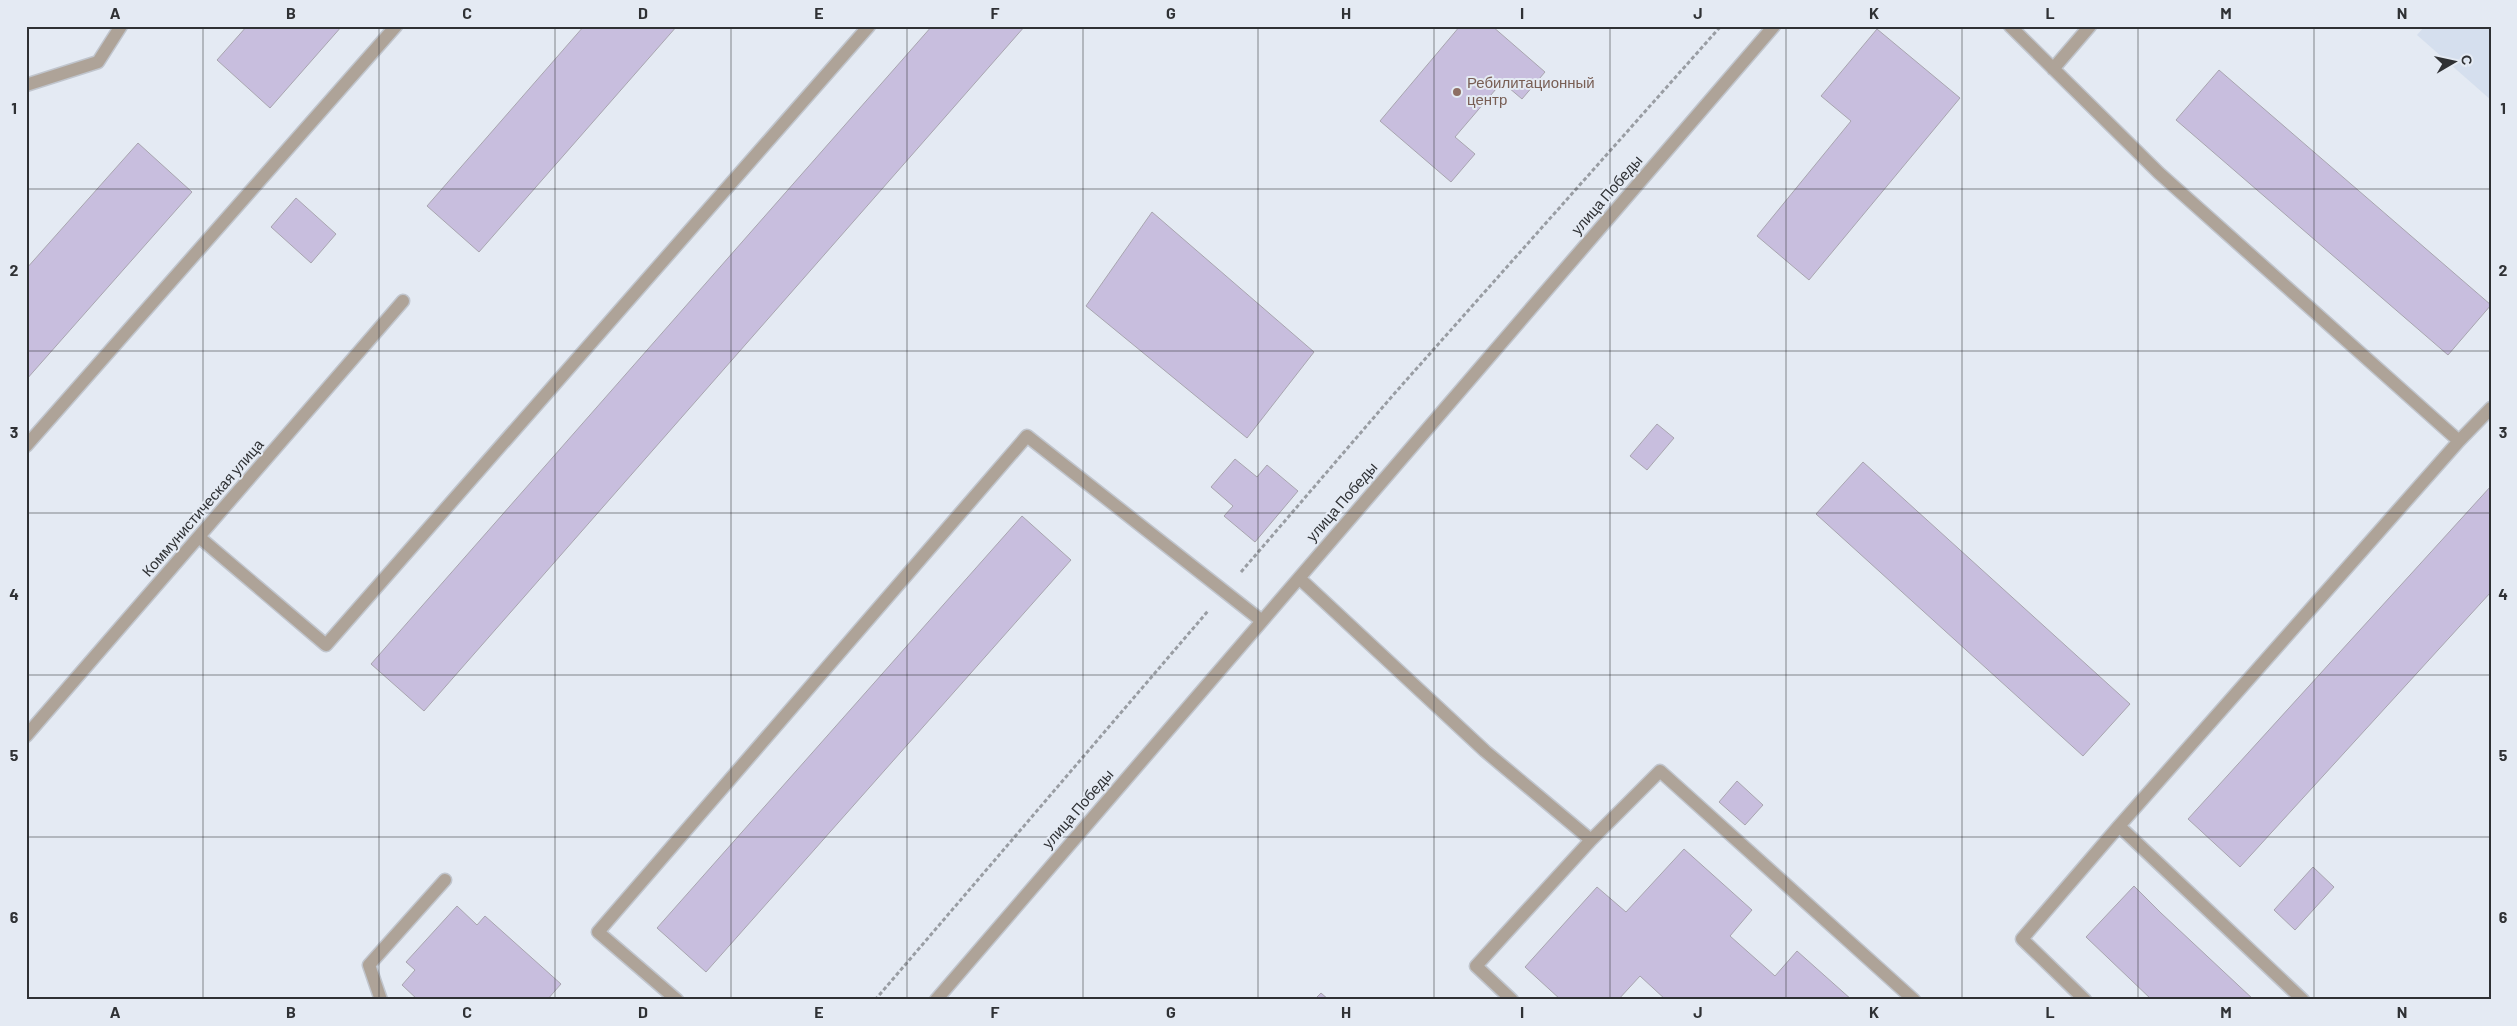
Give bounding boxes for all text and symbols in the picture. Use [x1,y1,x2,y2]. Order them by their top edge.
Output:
text: A [110,3,121,22]
text: B [286,3,296,22]
text: C [462,3,472,22]
text: D [638,3,648,22]
text: E [814,3,824,22]
text: F [991,3,1000,22]
text: G [1166,3,1176,22]
text: H [1341,3,1351,22]
text: I [1520,3,1524,22]
text: J [1693,3,1703,22]
text: K [1869,3,1879,22]
text: L [2045,3,2055,22]
text: M [2220,3,2232,22]
text: N [2397,3,2407,22]
north arrow [2430,38,2480,88]
text: С [2458,54,2477,66]
place label: Ребилитационный центр [1467,73,1595,108]
marker: Ребилитационный центр [1451,86,1463,98]
text: 1 [11,98,17,117]
text: 1 [2500,98,2506,117]
street label: улица Победы [1567,151,1646,238]
text: 2 [10,260,19,279]
text: 2 [2499,260,2508,279]
text: 3 [10,422,18,441]
text: 3 [2499,422,2507,441]
street label: Коммунистическая улица [138,435,267,580]
street label: улица Победы [1302,458,1381,545]
text: 4 [9,584,19,603]
text: 4 [2498,584,2508,603]
text: 5 [10,745,19,764]
text: 5 [2499,745,2508,764]
street label: улица Победы [1038,765,1117,852]
text: 6 [10,907,19,926]
text: 6 [2499,907,2508,926]
text: A [110,1002,121,1021]
text: B [286,1002,296,1021]
text: C [462,1002,472,1021]
text: D [638,1002,648,1021]
text: E [814,1002,824,1021]
text: F [991,1002,1000,1021]
text: G [1166,1002,1176,1021]
text: H [1341,1002,1351,1021]
text: I [1520,1002,1524,1021]
text: J [1693,1002,1703,1021]
text: K [1869,1002,1879,1021]
text: L [2045,1002,2055,1021]
text: M [2220,1002,2232,1021]
text: N [2397,1002,2407,1021]

